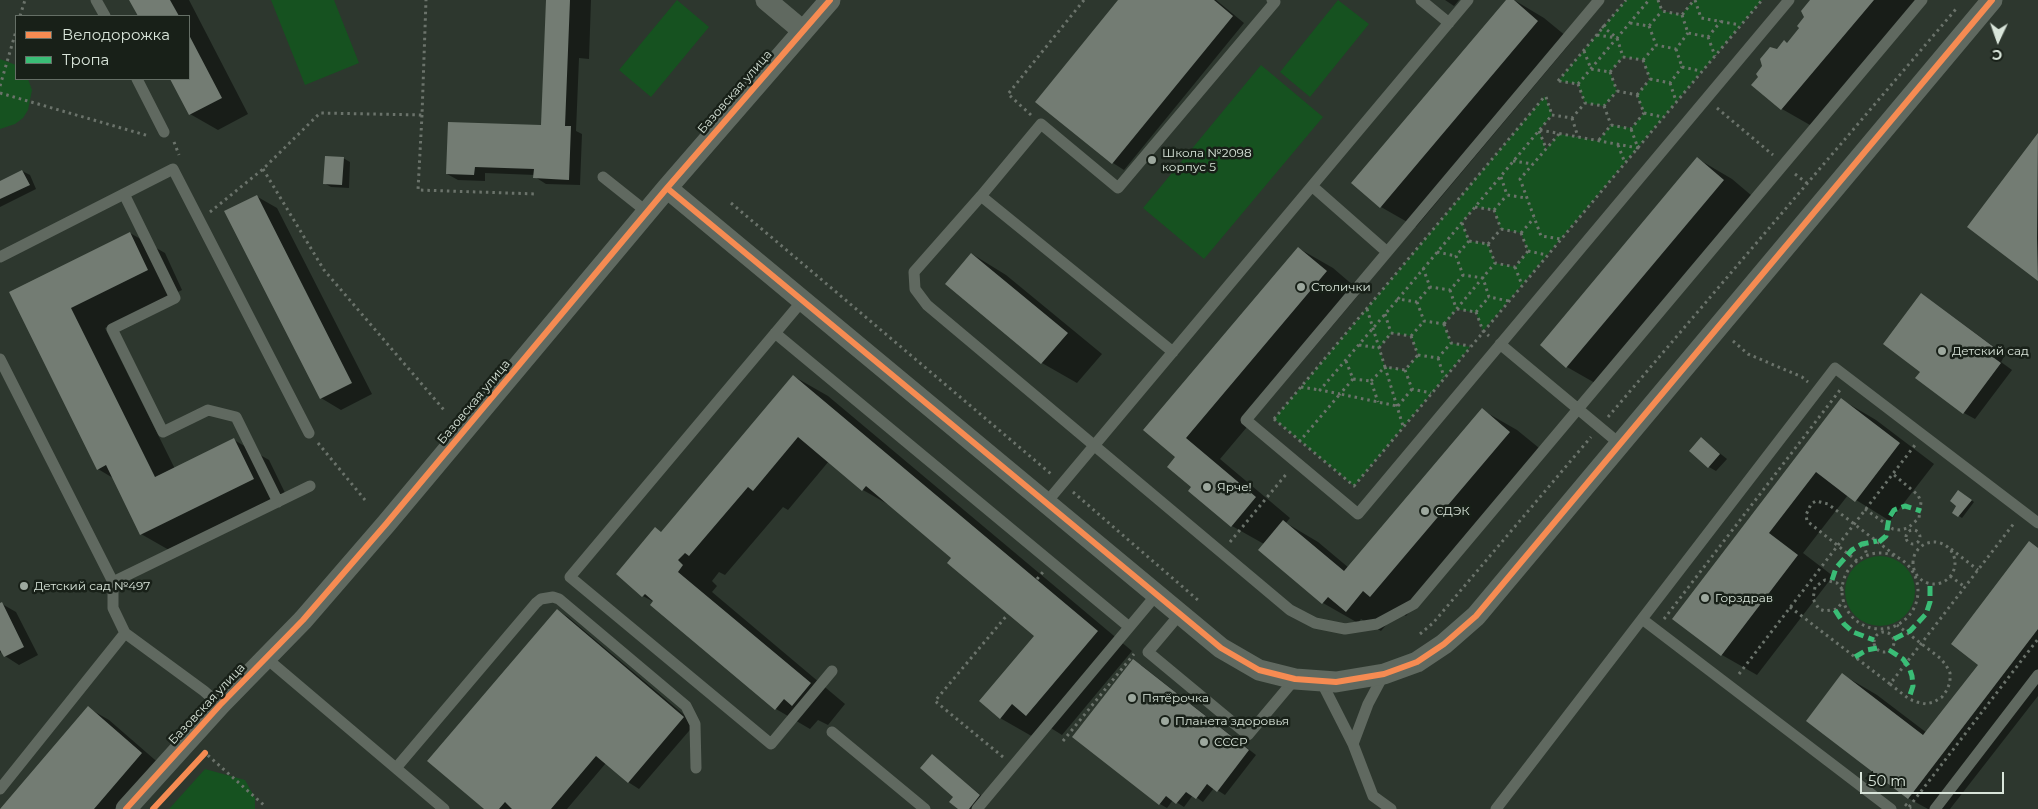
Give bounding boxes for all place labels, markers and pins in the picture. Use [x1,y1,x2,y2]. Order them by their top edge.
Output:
place label: Школа №2098 корпус 5 [1162,146,1252,174]
marker: Школа №2098 корпус 5 [1146,154,1158,166]
place label: Столички [1311,280,1371,294]
marker: Столички [1295,281,1307,293]
place label: Детский сад [1952,344,2029,358]
marker: Детский сад [1936,345,1948,357]
place label: Ярче! [1217,480,1252,494]
marker: Ярче! [1201,481,1213,493]
place label: СДЭК [1435,504,1470,518]
marker: СДЭК [1419,505,1431,517]
place label: Детский сад №497 [34,579,150,593]
marker: Детский сад №497 [18,580,30,592]
place label: Горздрав [1715,591,1773,605]
marker: Горздрав [1699,592,1711,604]
place label: Пятёрочка [1142,691,1209,705]
marker: Пятёрочка [1126,692,1138,704]
place label: Планета здоровья [1175,714,1289,728]
marker: Планета здоровья [1159,715,1171,727]
place label: СССР [1214,735,1247,749]
marker: СССР [1198,736,1210,748]

